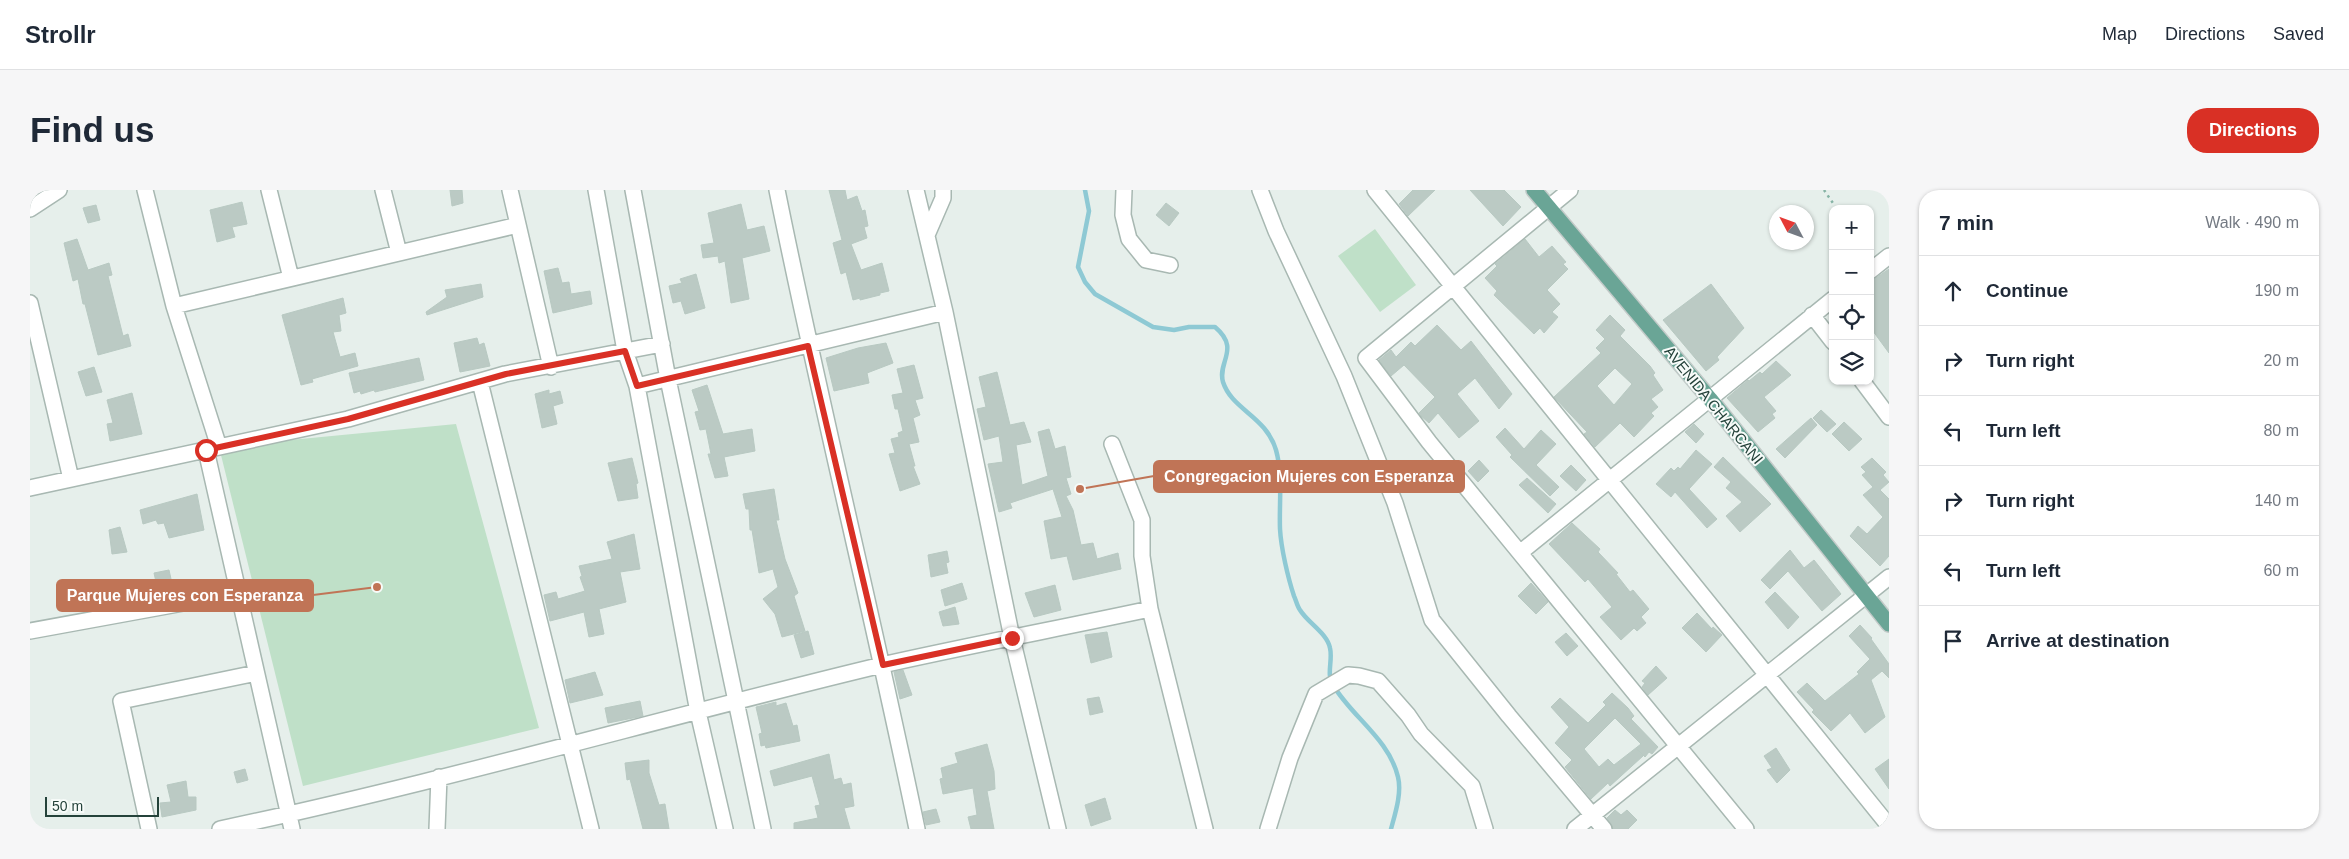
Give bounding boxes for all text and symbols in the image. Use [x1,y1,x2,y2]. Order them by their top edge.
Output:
text: Strollr [25,21,96,48]
text: Map [2102,24,2137,44]
text: Directions [2165,24,2245,44]
text: Saved [2273,24,2324,44]
button: Directions [2187,108,2319,153]
text: Find us [30,110,154,149]
north arrow [1769,205,1814,250]
map controls [1829,205,1874,385]
button: + [1829,205,1874,250]
text: 7 min [1939,211,1994,234]
text: Walk · 490 m [2205,214,2299,231]
button: − [1829,250,1874,295]
icon: ahead [1939,277,1967,305]
text: Continue [1986,280,2068,301]
text: 190 m [2255,282,2299,299]
button: locate [1829,295,1874,340]
button: layers [1829,340,1874,385]
street label: AVENIDA CHARCANI [1661,343,1767,467]
icon: right [1939,347,1967,375]
text: Turn right [1986,350,2074,371]
text: 20 m [2263,352,2299,369]
icon: left [1939,417,1967,445]
text: Turn left [1986,420,2061,441]
text: 80 m [2263,422,2299,439]
route start [195,439,218,462]
callout: Congregacion Mujeres con Esperanza [1154,461,1464,492]
text: Congregacion Mujeres con Esperanza [1164,468,1454,485]
icon: right [1939,487,1967,515]
text: Turn right [1986,490,2074,511]
text: 140 m [2255,492,2299,509]
icon: left [1939,557,1967,585]
text: Turn left [1986,560,2061,581]
text: 60 m [2263,562,2299,579]
callout: Parque Mujeres con Esperanza [57,580,313,611]
text: Parque Mujeres con Esperanza [67,587,303,604]
route end [1001,627,1024,650]
icon: arrive [1939,627,1967,655]
text: Arrive at destination [1986,630,2170,651]
scale bar [45,794,159,817]
text: 50 m [52,798,83,814]

